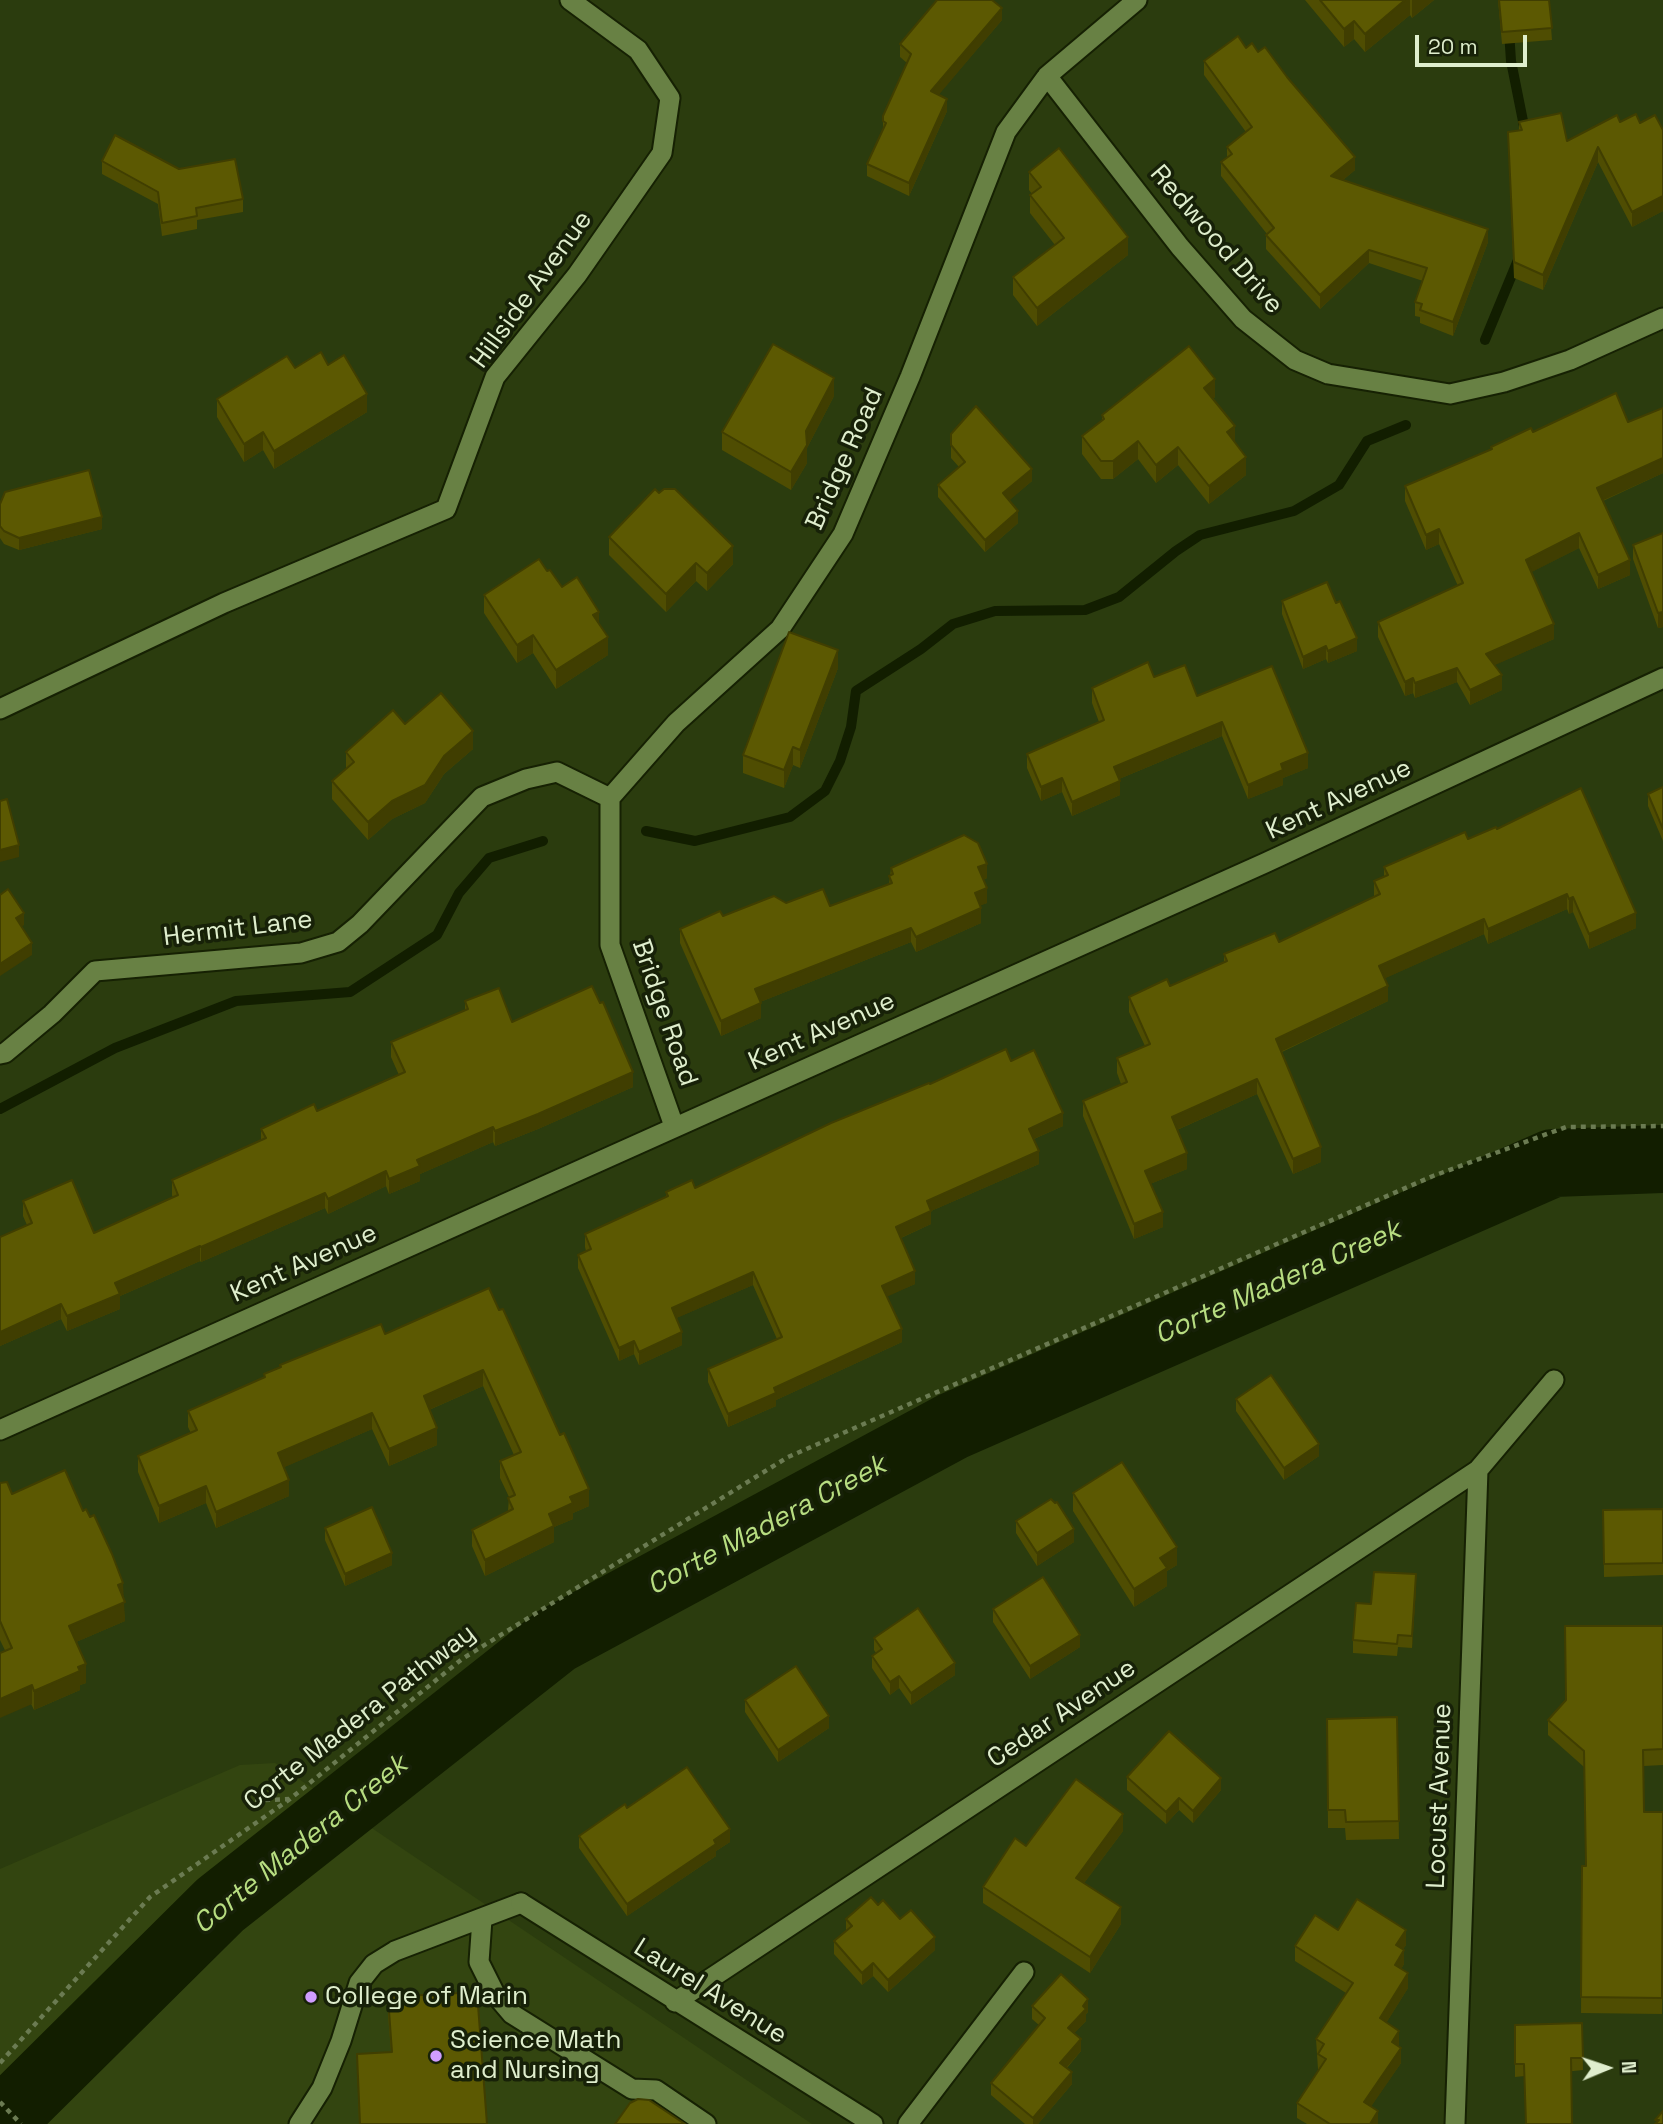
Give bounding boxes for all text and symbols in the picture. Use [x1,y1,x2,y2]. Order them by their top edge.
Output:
scale bar [1418,21,1530,65]
text: 20 m [1428,33,1478,60]
street label: Redwood Drive [1143,159,1289,321]
street label: Hillside Avenue [464,205,600,375]
street label: Bridge Road [800,383,890,535]
street label: Kent Avenue [1261,753,1417,847]
street label: Hermit Lane [162,904,314,954]
street label: Bridge Road [624,936,704,1090]
street label: Kent Avenue [744,986,900,1078]
water label: Corte Madera Creek [1150,1214,1406,1352]
street label: Kent Avenue [226,1218,382,1310]
water label: Corte Madera Creek [642,1449,892,1603]
street label: Corte Madera Pathway [238,1618,482,1818]
street label: Cedar Avenue [982,1653,1142,1775]
street label: Locust Avenue [1421,1703,1459,1889]
water label: Corte Madera Creek [187,1748,415,1942]
street label: Laurel Avenue [628,1933,792,2051]
place label: College of Marin [325,1981,528,2013]
marker: College of Marin [303,1989,319,2005]
place label: Science Math and Nursing [450,2025,621,2086]
north arrow [1572,2033,1642,2103]
marker: Science Math and Nursing [428,2048,444,2064]
text: N [1616,2060,1641,2074]

